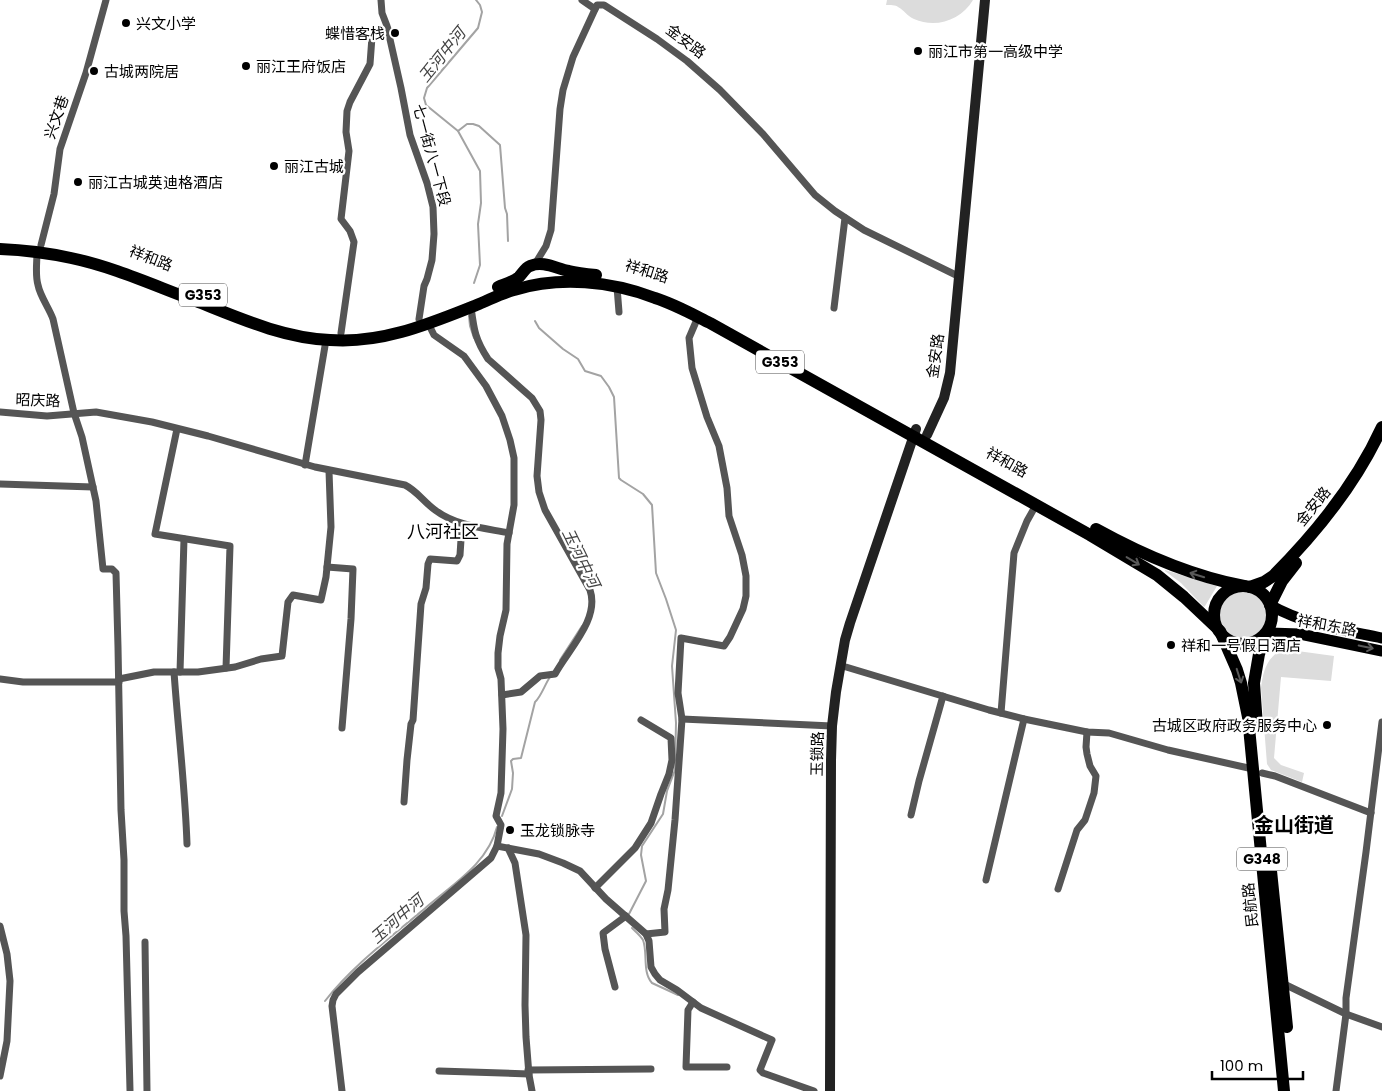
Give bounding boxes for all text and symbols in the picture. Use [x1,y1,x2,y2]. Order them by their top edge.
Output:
place label: 兴文小学 [136,13,196,34]
marker: 兴文小学 [120,17,132,29]
street label: 金安路 [662,19,710,63]
water label: 玉河中河 [413,21,473,87]
place label: 蝶惜客栈 [325,23,385,44]
marker: 蝶惜客栈 [389,27,401,39]
place label: 丽江市第一高级中学 [928,41,1063,62]
marker: 丽江市第一高级中学 [912,45,924,57]
place label: 丽江王府饭店 [256,56,346,77]
marker: 丽江王府饭店 [240,60,252,72]
place label: 古城两院居 [104,61,179,82]
marker: 古城两院居 [88,65,100,77]
street label: 兴文巷 [39,92,73,142]
street label: 七一街八一下段 [408,102,456,208]
place label: 丽江古城 [284,156,344,177]
marker: 丽江古城 [268,160,280,172]
place label: 丽江古城英迪格酒店 [88,172,223,193]
marker: 丽江古城英迪格酒店 [72,176,84,188]
street label: 祥和路 [126,240,176,276]
street label: 祥和路 [622,254,672,288]
road number: G353 [179,284,227,306]
street label: 金安路 [921,332,949,380]
road number: G353 [756,351,804,374]
street label: 昭庆路 [15,389,61,411]
street label: 祥和路 [982,442,1032,482]
street label: 金安路 [1291,482,1335,530]
district label: 八河社区 [407,519,479,544]
water label: 玉河中河 [557,524,607,594]
one-way arrow [1126,556,1140,566]
one-way arrow [1189,569,1205,579]
street label: 祥和东路 [1296,609,1358,641]
place label: 祥和一号假日酒店 [1181,635,1301,656]
marker: 祥和一号假日酒店 [1165,639,1177,651]
one-way arrow [1357,643,1373,652]
one-way arrow [1234,668,1244,684]
place label: 古城区政府政务服务中心 [1152,715,1317,736]
marker: 古城区政府政务服务中心 [1321,719,1333,731]
street label: 玉锁路 [806,731,828,777]
district label: 金山街道 [1254,811,1334,839]
place label: 玉龙锁脉寺 [520,820,595,841]
marker: 玉龙锁脉寺 [504,824,516,836]
road number: G348 [1237,848,1287,871]
street label: 民航路 [1237,882,1263,928]
water label: 玉河中河 [365,887,431,949]
scale bar [1212,1048,1303,1080]
text: 100 m [1220,1055,1263,1076]

